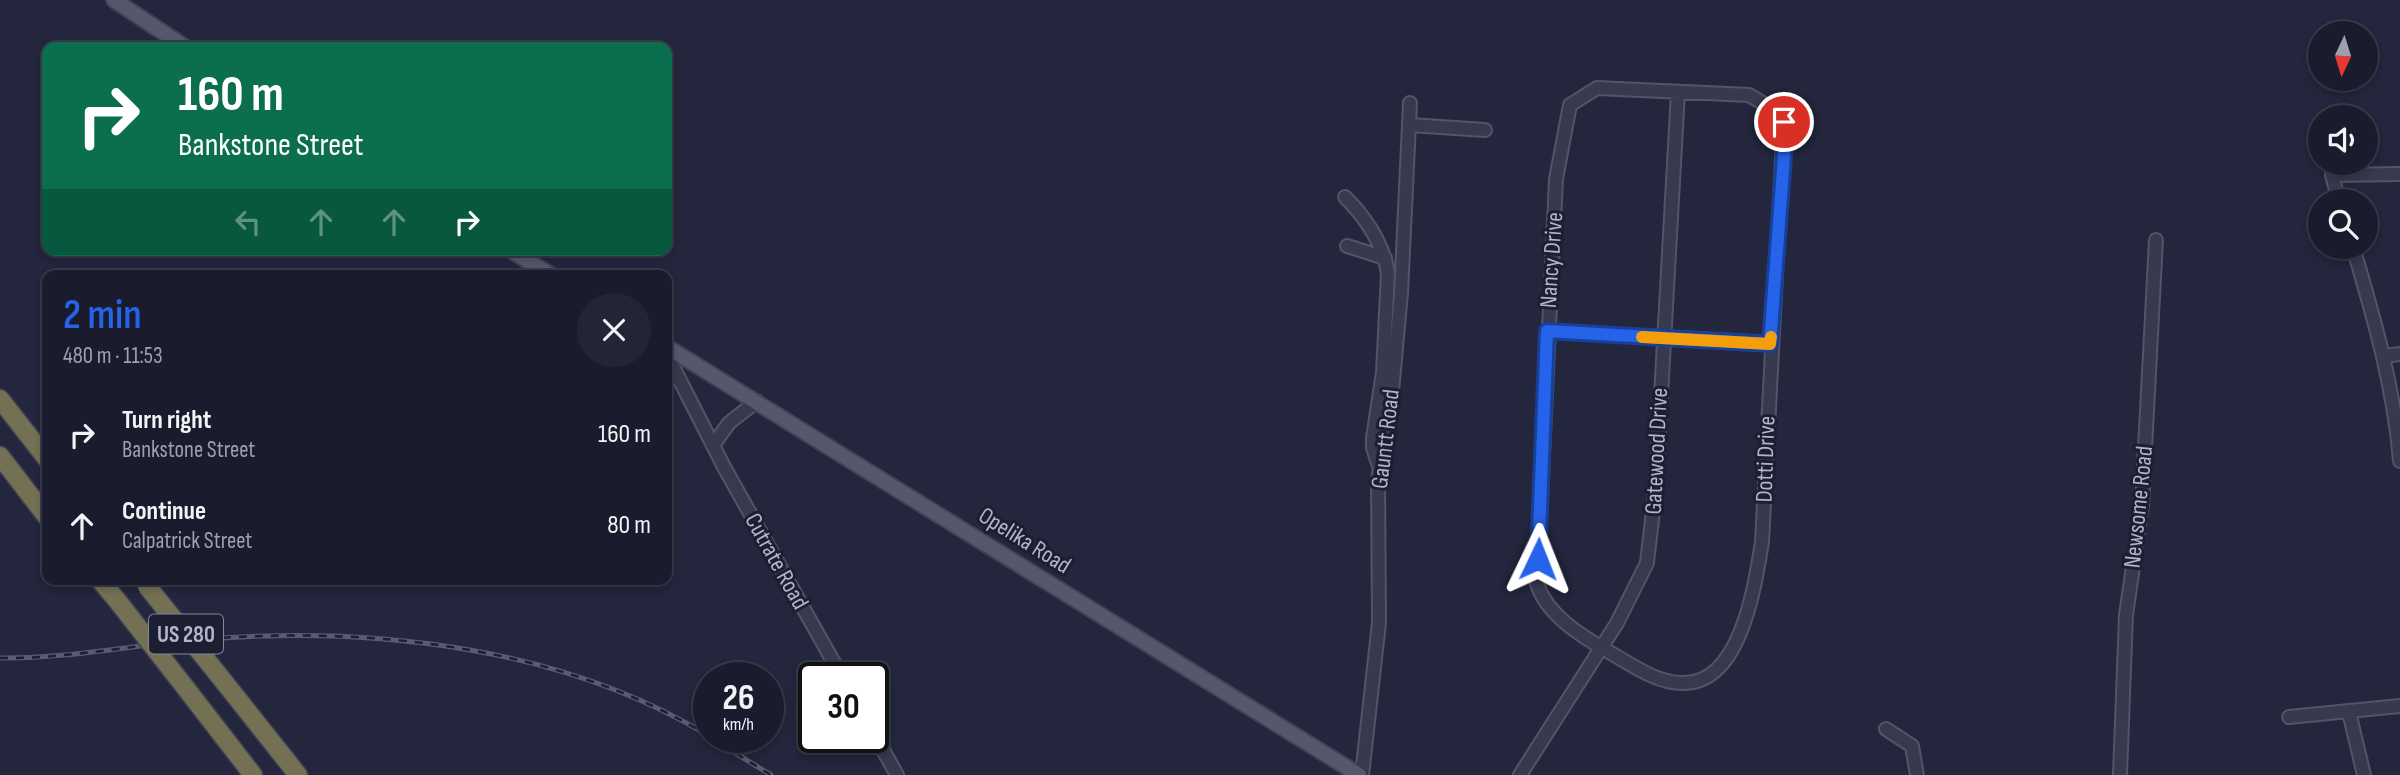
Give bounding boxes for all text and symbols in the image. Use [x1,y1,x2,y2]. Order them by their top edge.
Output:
north arrow [2308,21,2378,91]
map controls [2308,21,2378,259]
text: 160 m [178,66,284,125]
icon: right [63,70,154,161]
pin [1754,92,1814,152]
icon: arrive [1765,103,1803,141]
button: sound [2308,105,2378,175]
text: Bankstone Street [178,126,364,165]
button: search [2308,189,2378,259]
icon: left [229,203,267,241]
icon: ahead [302,203,340,241]
icon: ahead [375,203,413,241]
icon: right [448,203,486,241]
street label: Nancy Drive [1534,211,1569,309]
text: 2 min [63,290,142,341]
button: close [577,293,651,367]
text: 480 m · 11:53 [63,342,163,370]
street label: Gatewood Drive [1639,387,1674,515]
street label: Gauntt Road [1365,388,1406,490]
text: Turn right [122,405,211,436]
street label: Dotti Drive [1749,415,1782,503]
icon: right [63,416,101,454]
text: 160 m [598,419,651,450]
text: Bankstone Street [122,436,255,464]
street label: Newsome Road [2118,445,2159,570]
text: Continue [122,496,206,527]
street label: Opelika Road [973,501,1076,580]
icon: ahead [63,507,101,545]
street label: Cutrate Road [738,508,815,614]
text: 80 m [607,510,651,541]
position arrow [1501,522,1575,596]
text: Calpatrick Street [122,527,252,555]
road number: US 280 [149,614,223,654]
speed limit sign: 30 [798,662,889,753]
text: 26 [723,677,754,720]
text: km/h [723,714,754,735]

